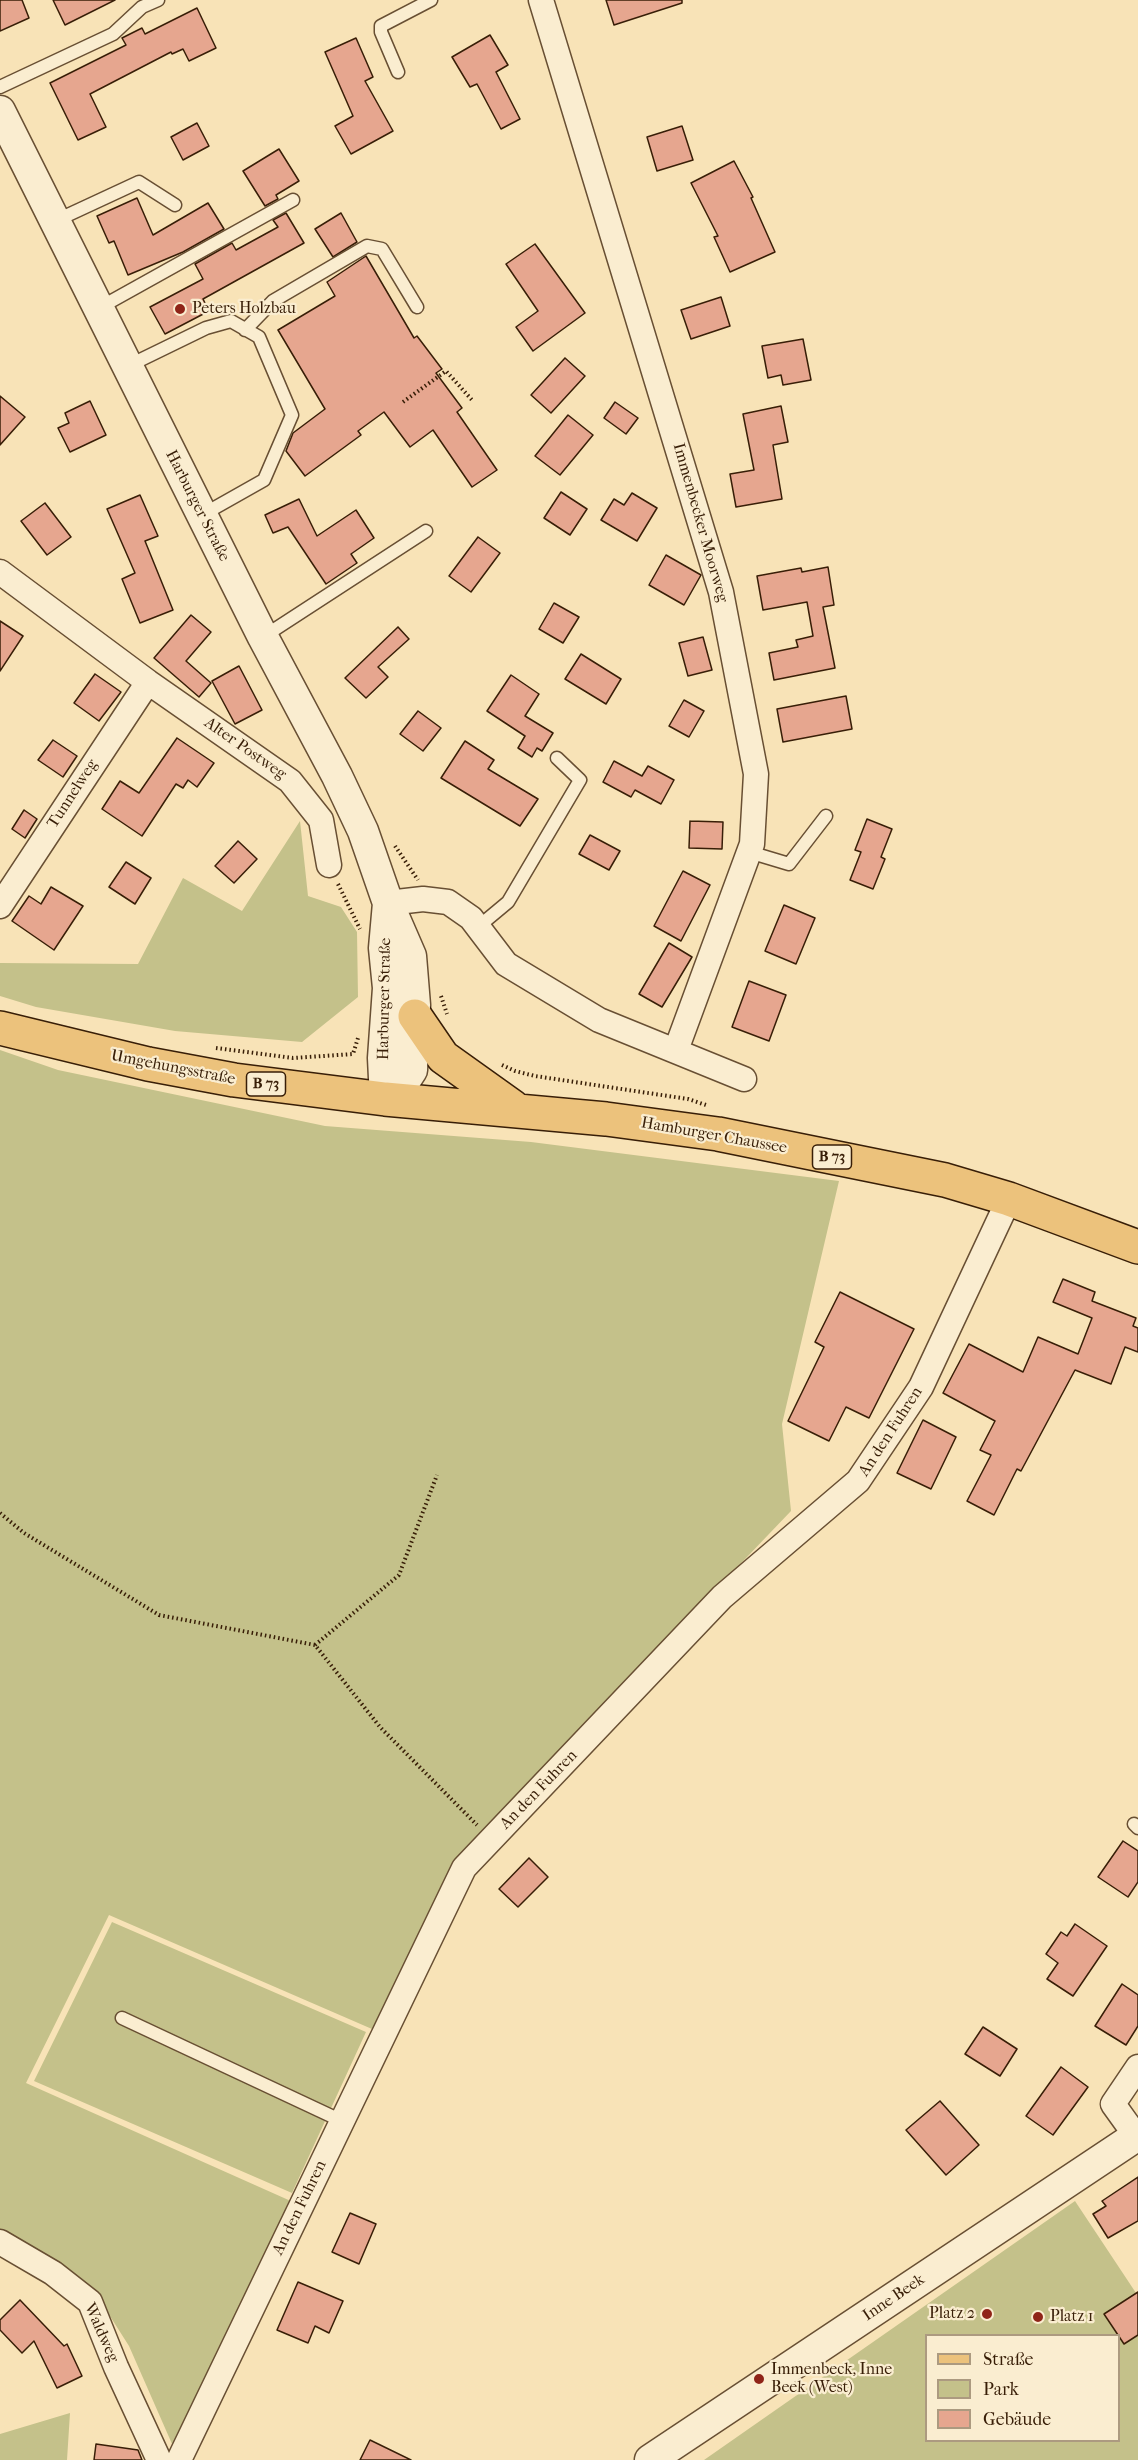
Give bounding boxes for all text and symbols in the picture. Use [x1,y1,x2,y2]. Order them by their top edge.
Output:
place label: Peters Holzbau [192,299,296,319]
marker: Peters Holzbau [173,302,187,316]
street label: Immenbecker Moorweg [668,441,732,605]
street label: Harburger Straße [161,447,233,565]
street label: Alter Postweg [200,714,290,784]
street label: Tunnelweg [44,756,102,832]
street label: Harburger Straße [374,938,396,1060]
street label: Umgehungsstraße [109,1047,237,1089]
road number: B 73 [246,1072,286,1096]
street label: Hamburger Chaussee [640,1114,788,1158]
road number: B 73 [812,1145,852,1169]
street label: An den Fuhren [855,1384,927,1480]
street label: An den Fuhren [496,1746,582,1834]
street label: An den Fuhren [269,2158,331,2258]
street label: Inne Beek [859,2270,929,2326]
street label: Waldweg [79,2300,123,2366]
place label: Platz 2 [929,2304,975,2324]
marker: Platz 2 [980,2307,994,2321]
place label: Platz 1 [1050,2307,1093,2327]
marker: Platz 1 [1031,2310,1045,2324]
legend [925,2334,1120,2442]
text: Straße [983,2349,1033,2370]
place label: Immenbeck, Inne Beek (West) [771,2360,892,2398]
marker: Immenbeck, Inne Beek (West) [752,2372,766,2386]
text: Park [983,2379,1019,2400]
text: Gebäude [983,2409,1051,2430]

